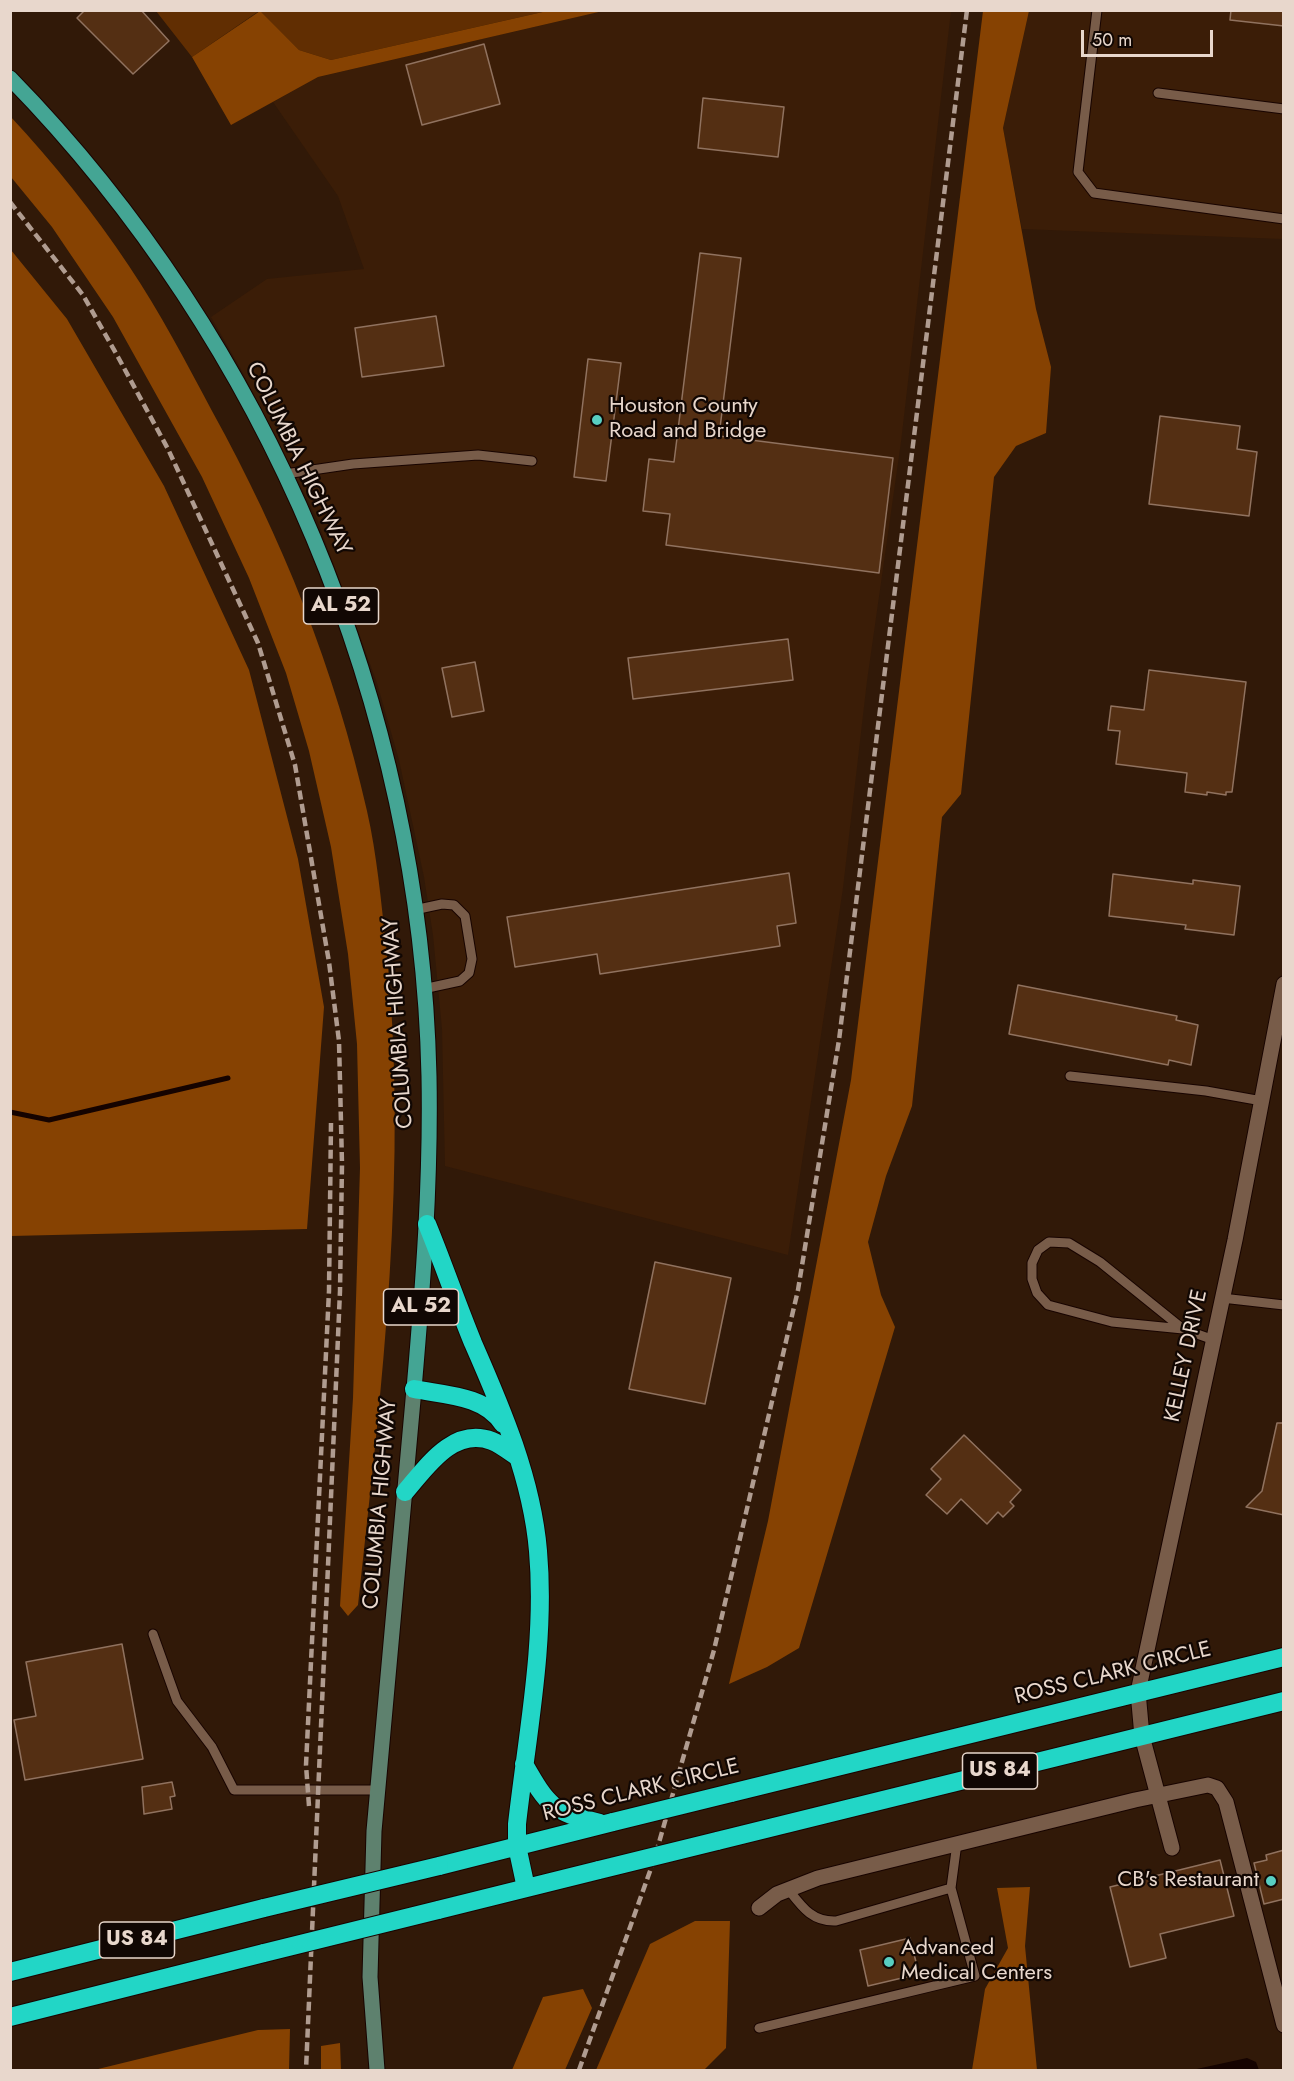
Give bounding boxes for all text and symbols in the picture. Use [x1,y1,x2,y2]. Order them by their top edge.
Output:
scale bar [1084,18,1216,56]
text: 50 m [1092,27,1132,53]
street label: COLUMBIA HIGHWAY [240,358,356,560]
place label: Houston County Road and Bridge [609,394,766,446]
marker: Houston County Road and Bridge [590,413,604,427]
road number: AL 52 [304,588,378,624]
street label: COLUMBIA HIGHWAY [378,917,420,1129]
street label: KELLEY DRIVE [1160,1287,1214,1425]
road number: AL 52 [384,1289,458,1325]
street label: COLUMBIA HIGHWAY [359,1397,403,1611]
street label: ROSS CLARK CIRCLE [1012,1637,1214,1711]
road number: US 84 [962,1753,1038,1789]
street label: ROSS CLARK CIRCLE [540,1754,742,1828]
place label: CB's Restaurant [1117,1868,1259,1894]
marker: CB's Restaurant [1264,1874,1278,1888]
road number: US 84 [100,1922,174,1958]
place label: Advanced Medical Centers [901,1936,1052,1988]
marker: Advanced Medical Centers [882,1955,896,1969]

